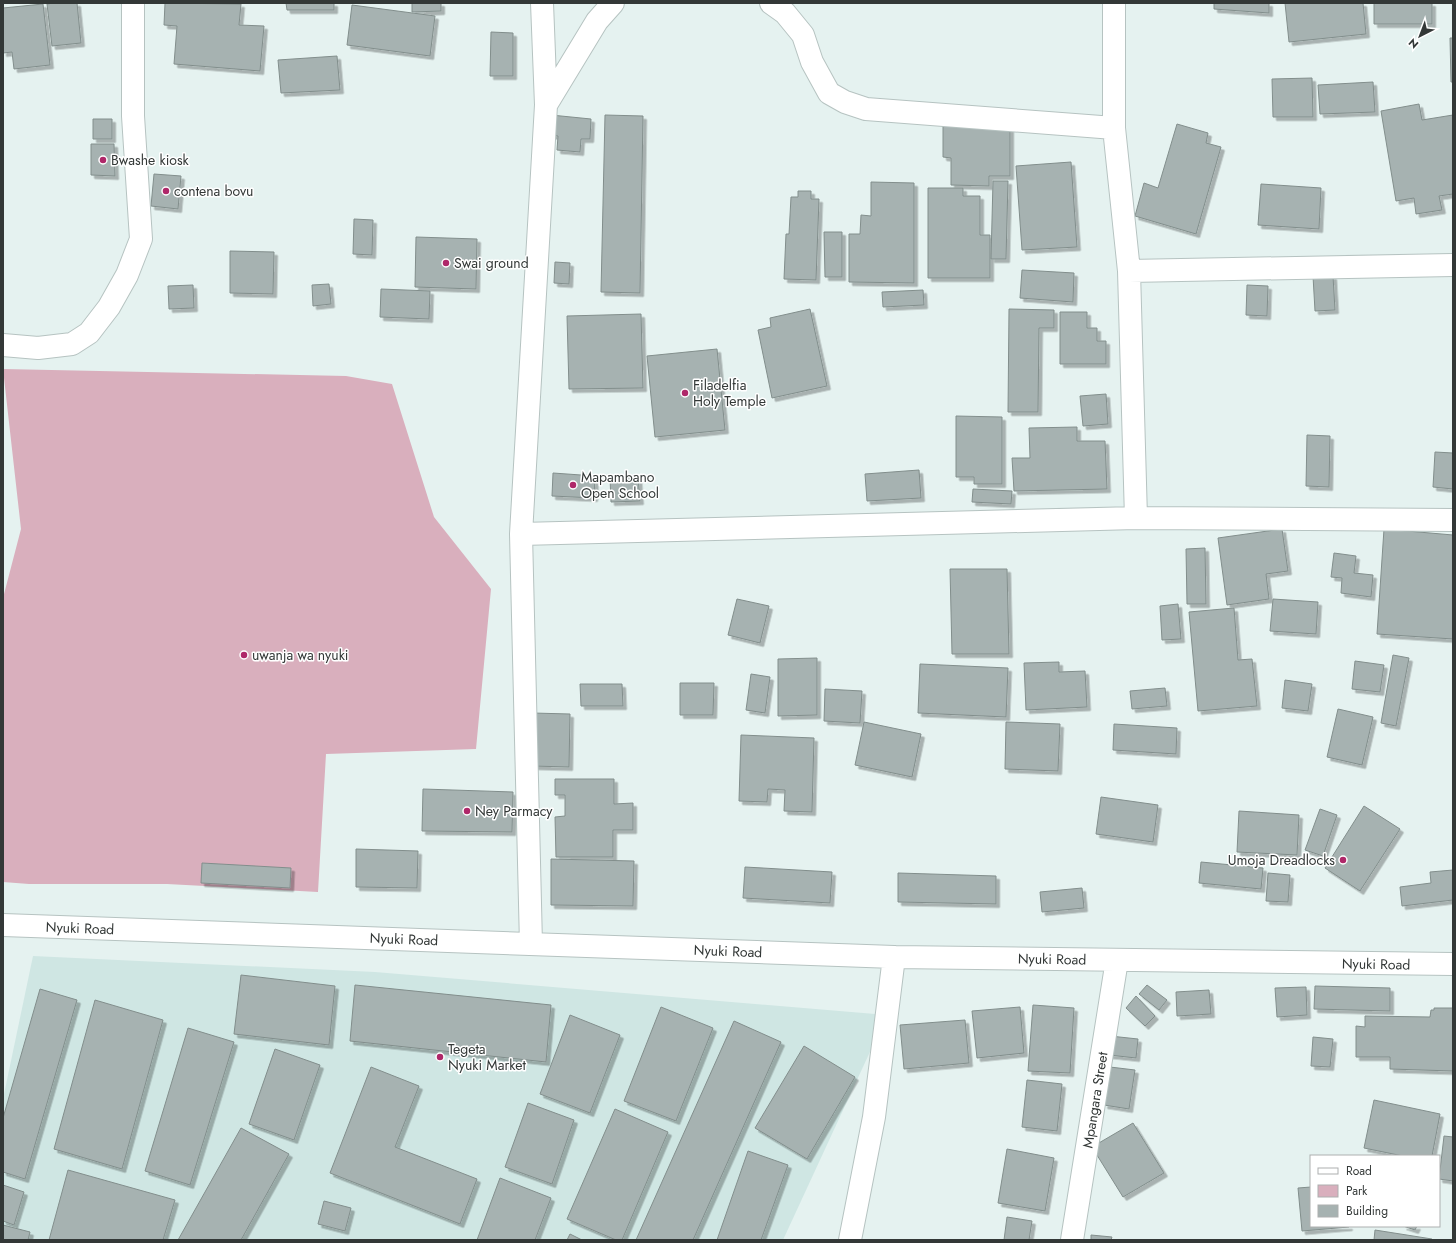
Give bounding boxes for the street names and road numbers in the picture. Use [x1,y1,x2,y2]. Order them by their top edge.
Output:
street label: Nyuki Road [45,917,115,939]
street label: Nyuki Road [369,928,439,950]
street label: Nyuki Road [693,940,763,962]
street label: Nyuki Road [1018,948,1086,970]
street label: Nyuki Road [1342,953,1410,975]
street label: Mpangara Street [1078,1050,1113,1150]

